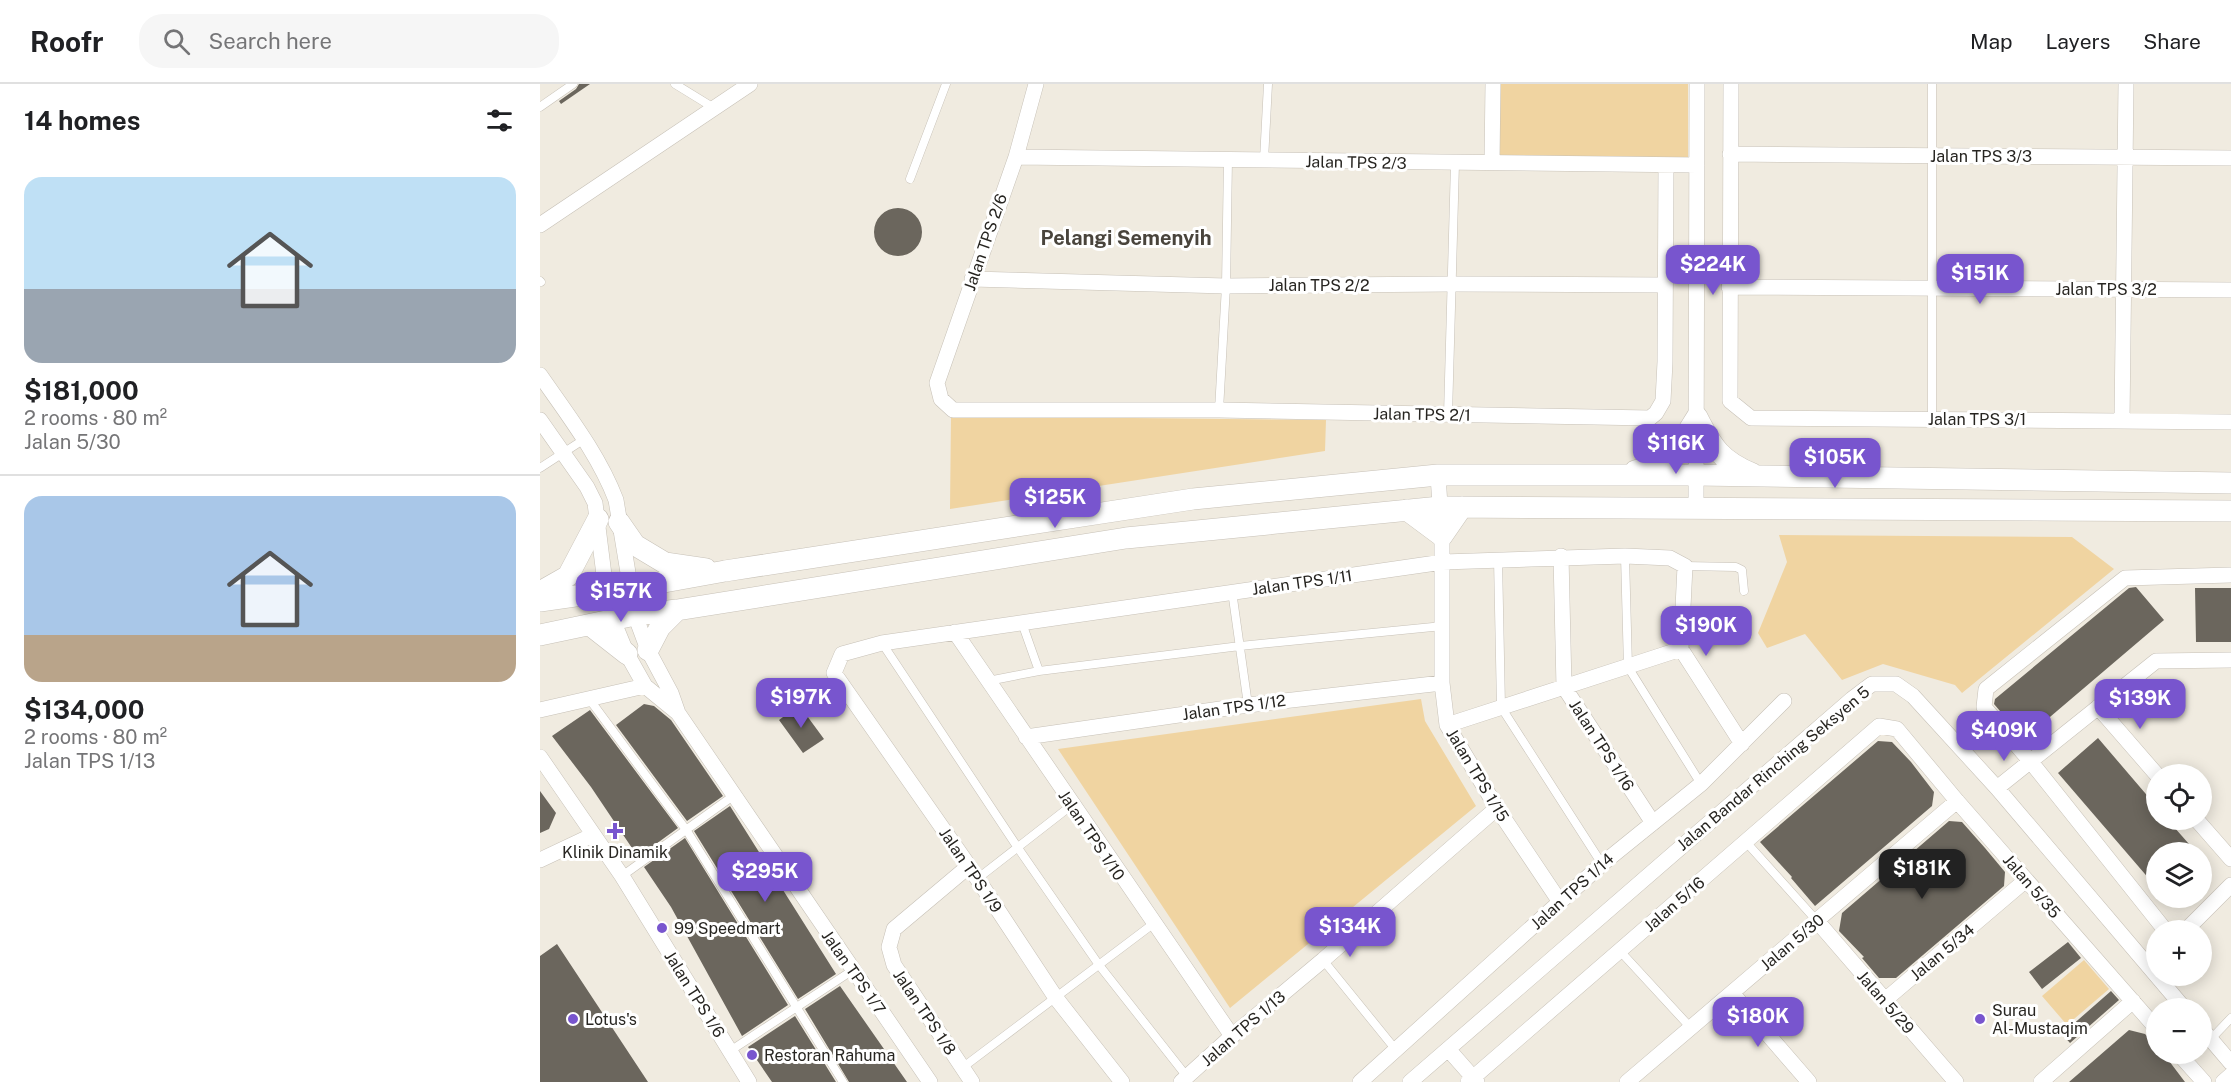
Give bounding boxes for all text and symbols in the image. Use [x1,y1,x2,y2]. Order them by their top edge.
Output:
search box [139,14,559,68]
text: Roofr [30,25,103,58]
icon: search [160,25,193,58]
text: Search here [208,28,332,54]
text: Map [1970,29,2013,54]
text: Layers [2046,29,2110,54]
text: Share [2143,29,2201,54]
icon: filters [483,104,516,137]
text: 14 homes [24,105,140,136]
street label: Jalan TPS 3/3 [1930,147,2032,166]
street label: Jalan TPS 2/3 [1305,152,1407,173]
street label: Jalan TPS 2/6 [960,191,1011,293]
icon: home [216,216,324,324]
district label: Pelangi Semenyih [1040,226,1212,250]
pin: $224K [1671,245,1755,296]
text: $224K [1680,252,1746,276]
pin: $151K [1938,254,2022,305]
text: $151K [1951,261,2009,285]
street label: Jalan TPS 2/2 [1269,276,1369,295]
street label: Jalan TPS 3/2 [2055,280,2157,299]
text: $181,000 [24,375,139,406]
street label: Jalan TPS 2/1 [1373,404,1471,425]
text: 2 rooms · 80 m² [24,406,167,430]
street label: Jalan TPS 3/1 [1928,410,2026,429]
pin: $116K [1634,424,1718,475]
text: Jalan 5/30 [24,430,121,454]
text: $116K [1647,431,1705,455]
pin: $105K [1793,438,1877,489]
text: $105K [1804,445,1866,469]
pin: $125K [1013,478,1097,529]
text: $125K [1024,485,1086,509]
icon: home [216,535,324,643]
street label: Jalan TPS 1/11 [1251,566,1354,599]
pin: $157K [579,572,663,623]
text: $157K [590,579,652,603]
pin: $190K [1664,606,1748,657]
text: $190K [1675,613,1737,637]
pin: $197K [759,678,843,729]
pin: $139K [2098,679,2182,730]
street label: Jalan Bandar Rinching Seksyen 5 [1673,682,1873,855]
text: $197K [770,685,832,709]
text: $139K [2109,686,2171,710]
street label: Jalan TPS 1/12 [1181,691,1287,724]
text: $134,000 [24,694,144,725]
street label: Jalan TPS 1/16 [1565,696,1638,794]
pin: $409K [1962,711,2046,762]
text: $409K [1970,718,2038,742]
text: 2 rooms · 80 m² [24,725,167,749]
street label: Jalan TPS 1/15 [1442,725,1513,825]
text: Jalan TPS 1/13 [24,749,155,773]
map controls [2146,764,2212,1064]
button: locate [2146,764,2212,830]
street label: Jalan TPS 1/10 [1054,787,1129,884]
marker: Klinik Dinamik [606,822,624,840]
street label: Jalan TPS 1/9 [935,824,1006,916]
button: layers [2146,842,2212,908]
place label: Klinik Dinamik [562,843,668,862]
street label: Jalan TPS 1/14 [1527,849,1618,934]
pin: $181K [1880,849,1964,900]
street label: Jalan 5/35 [1999,851,2064,922]
pin: $295K [723,852,807,903]
text: $181K [1893,856,1951,880]
text: $295K [731,859,799,883]
street label: Jalan 5/16 [1640,873,1709,936]
pin: $134K [1308,907,1392,958]
street label: Jalan 5/30 [1757,910,1828,975]
text: $134K [1319,914,1381,938]
place label: 99 Speedmart [674,919,781,938]
street label: Jalan 5/34 [1906,920,1978,985]
button: + [2146,920,2212,986]
marker: 99 Speedmart [655,921,669,935]
street label: Jalan TPS 1/7 [818,927,889,1018]
street label: Jalan TPS 1/6 [660,948,729,1041]
street label: Jalan TPS 1/8 [889,966,960,1059]
street label: Jalan 5/29 [1853,967,1918,1038]
street label: Jalan TPS 1/13 [1197,987,1289,1070]
pin: $180K [1716,997,1800,1048]
button: − [2146,998,2212,1064]
place label: Surau Al-Mustaqim [1992,1001,2088,1038]
text: $180K [1727,1004,1789,1028]
place label: Lotus's [585,1010,637,1029]
marker: Lotus's [566,1012,580,1026]
marker: Surau Al-Mustaqim [1973,1012,1987,1026]
place label: Restoran Rahuma [764,1046,895,1065]
marker: Restoran Rahuma [745,1048,759,1062]

